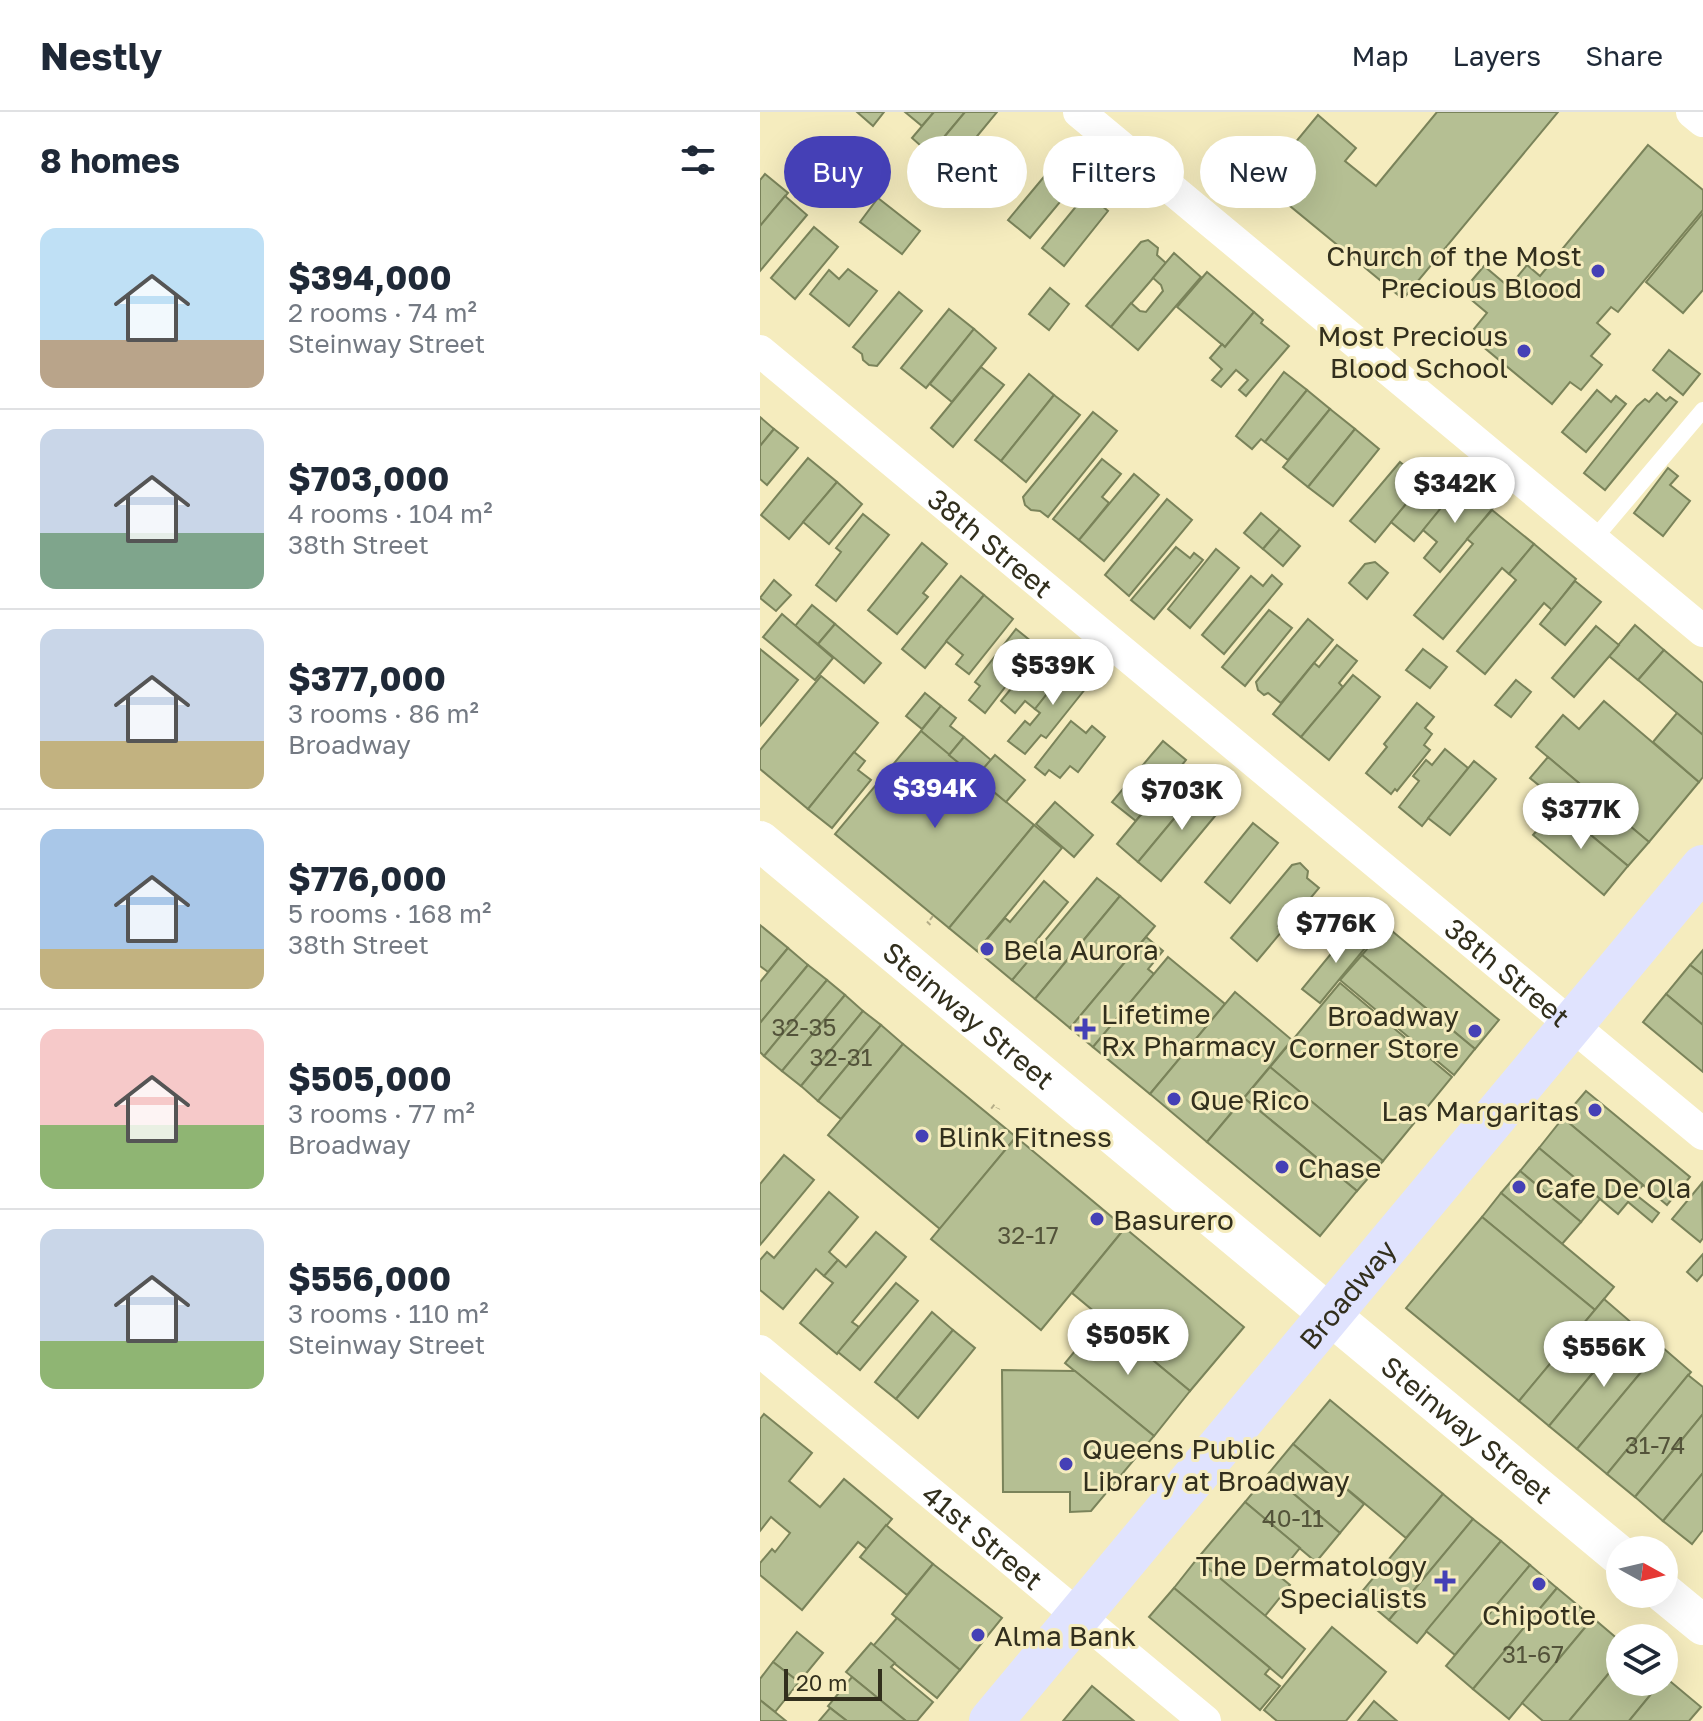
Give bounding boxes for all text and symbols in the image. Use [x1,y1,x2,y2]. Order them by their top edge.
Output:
text: Nestly [40,33,162,78]
text: Map [1351,39,1409,72]
text: Layers [1453,39,1541,72]
text: Share [1585,39,1663,72]
chip: Buy [784,136,891,208]
chip: Rent [907,136,1027,208]
chip: Filters [1043,136,1184,208]
chip: New [1200,136,1316,208]
icon: filters [676,138,720,182]
text: 8 homes [40,140,180,180]
place label: Church of the Most Precious Blood [1326,239,1582,304]
text: $394,000 [288,257,452,297]
icon: home [104,260,200,356]
marker: Church of the Most Precious Blood [1589,262,1607,280]
text: 2 rooms · 74 m² [288,297,477,328]
place label: Most Precious Blood School [1318,319,1508,384]
text: Steinway Street [288,328,485,359]
marker: Most Precious Blood School [1515,342,1533,360]
pin: $342K [1399,457,1511,525]
text: $703,000 [288,458,449,498]
icon: home [104,461,200,557]
text: $342K [1413,467,1497,498]
street label: 38th Street [922,481,1060,604]
text: 4 rooms · 104 m² [288,498,493,529]
text: 38th Street [288,529,429,560]
pin: $539K [997,639,1109,707]
text: $539K [1011,649,1095,680]
text: $377,000 [288,658,446,698]
icon: home [104,661,200,757]
text: 3 rooms · 86 m² [288,698,479,729]
text: Broadway [288,729,411,760]
pin: $394K [879,762,991,830]
pin: $703K [1126,764,1238,832]
text: $394K [893,772,977,803]
text: $703K [1140,774,1224,805]
pin: $377K [1525,783,1637,851]
text: $377K [1541,793,1621,824]
text: $776,000 [288,858,447,898]
icon: home [104,861,200,957]
pin: $776K [1280,897,1392,965]
text: 5 rooms · 168 m² [288,898,491,929]
text: $776K [1295,907,1377,938]
street label: 38th Street [1439,911,1577,1033]
text: 38th Street [288,929,429,960]
place label: Bela Aurora [1003,933,1159,966]
street label: Steinway Street [877,934,1061,1095]
marker: Bela Aurora [978,940,996,958]
place label: Lifetime Rx Pharmacy [1101,997,1277,1062]
place label: Broadway Corner Store [1289,999,1459,1064]
house number: 32-35 [771,1012,837,1041]
marker: Lifetime Rx Pharmacy [1076,1020,1094,1038]
marker: Broadway Corner Store [1466,1022,1484,1040]
house number: 32-31 [810,1042,872,1071]
text: $505,000 [288,1058,452,1098]
icon: home [104,1061,200,1157]
place label: Que Rico [1190,1083,1310,1116]
marker: Que Rico [1165,1090,1183,1108]
place label: Las Margaritas [1381,1094,1579,1127]
text: 3 rooms · 77 m² [288,1098,475,1129]
marker: Las Margaritas [1586,1101,1604,1119]
place label: Blink Fitness [938,1120,1112,1153]
marker: Blink Fitness [913,1127,931,1145]
text: Broadway [288,1129,411,1160]
place label: Chase [1298,1151,1381,1184]
marker: Chase [1273,1158,1291,1176]
place label: Cafe De Ola [1535,1171,1691,1204]
marker: Cafe De Ola [1510,1178,1528,1196]
place label: Basurero [1113,1203,1234,1236]
marker: Basurero [1088,1210,1106,1228]
house number: 32-17 [997,1220,1059,1249]
street label: Broadway [1292,1232,1402,1355]
text: $556,000 [288,1258,451,1298]
icon: home [104,1261,200,1357]
text: 3 rooms · 110 m² [288,1298,489,1329]
pin: $505K [1072,1309,1184,1377]
text: $505K [1086,1319,1170,1350]
pin: $556K [1548,1321,1660,1389]
text: Steinway Street [288,1329,485,1360]
text: $556K [1562,1331,1646,1362]
street label: Steinway Street [1375,1349,1560,1510]
house number: 31-74 [1625,1430,1685,1459]
place label: Queens Public Library at Broadway [1082,1432,1350,1497]
marker: Queens Public Library at Broadway [1057,1455,1075,1473]
street label: 41st Street [916,1477,1050,1596]
house number: 40-11 [1262,1503,1324,1532]
north arrow [1606,1536,1678,1608]
map controls [1606,1536,1678,1696]
place label: The Dermatology Specialists [1196,1549,1427,1614]
marker: The Dermatology Specialists [1434,1570,1456,1592]
marker: Chipotle [1530,1575,1548,1593]
place label: Chipotle [1482,1598,1596,1631]
place label: Alma Bank [994,1619,1137,1652]
button: layers [1606,1624,1678,1696]
marker: Alma Bank [969,1626,987,1644]
house number: 31-67 [1502,1639,1564,1668]
scale bar [784,1665,882,1701]
text: 20 m [796,1669,847,1696]

